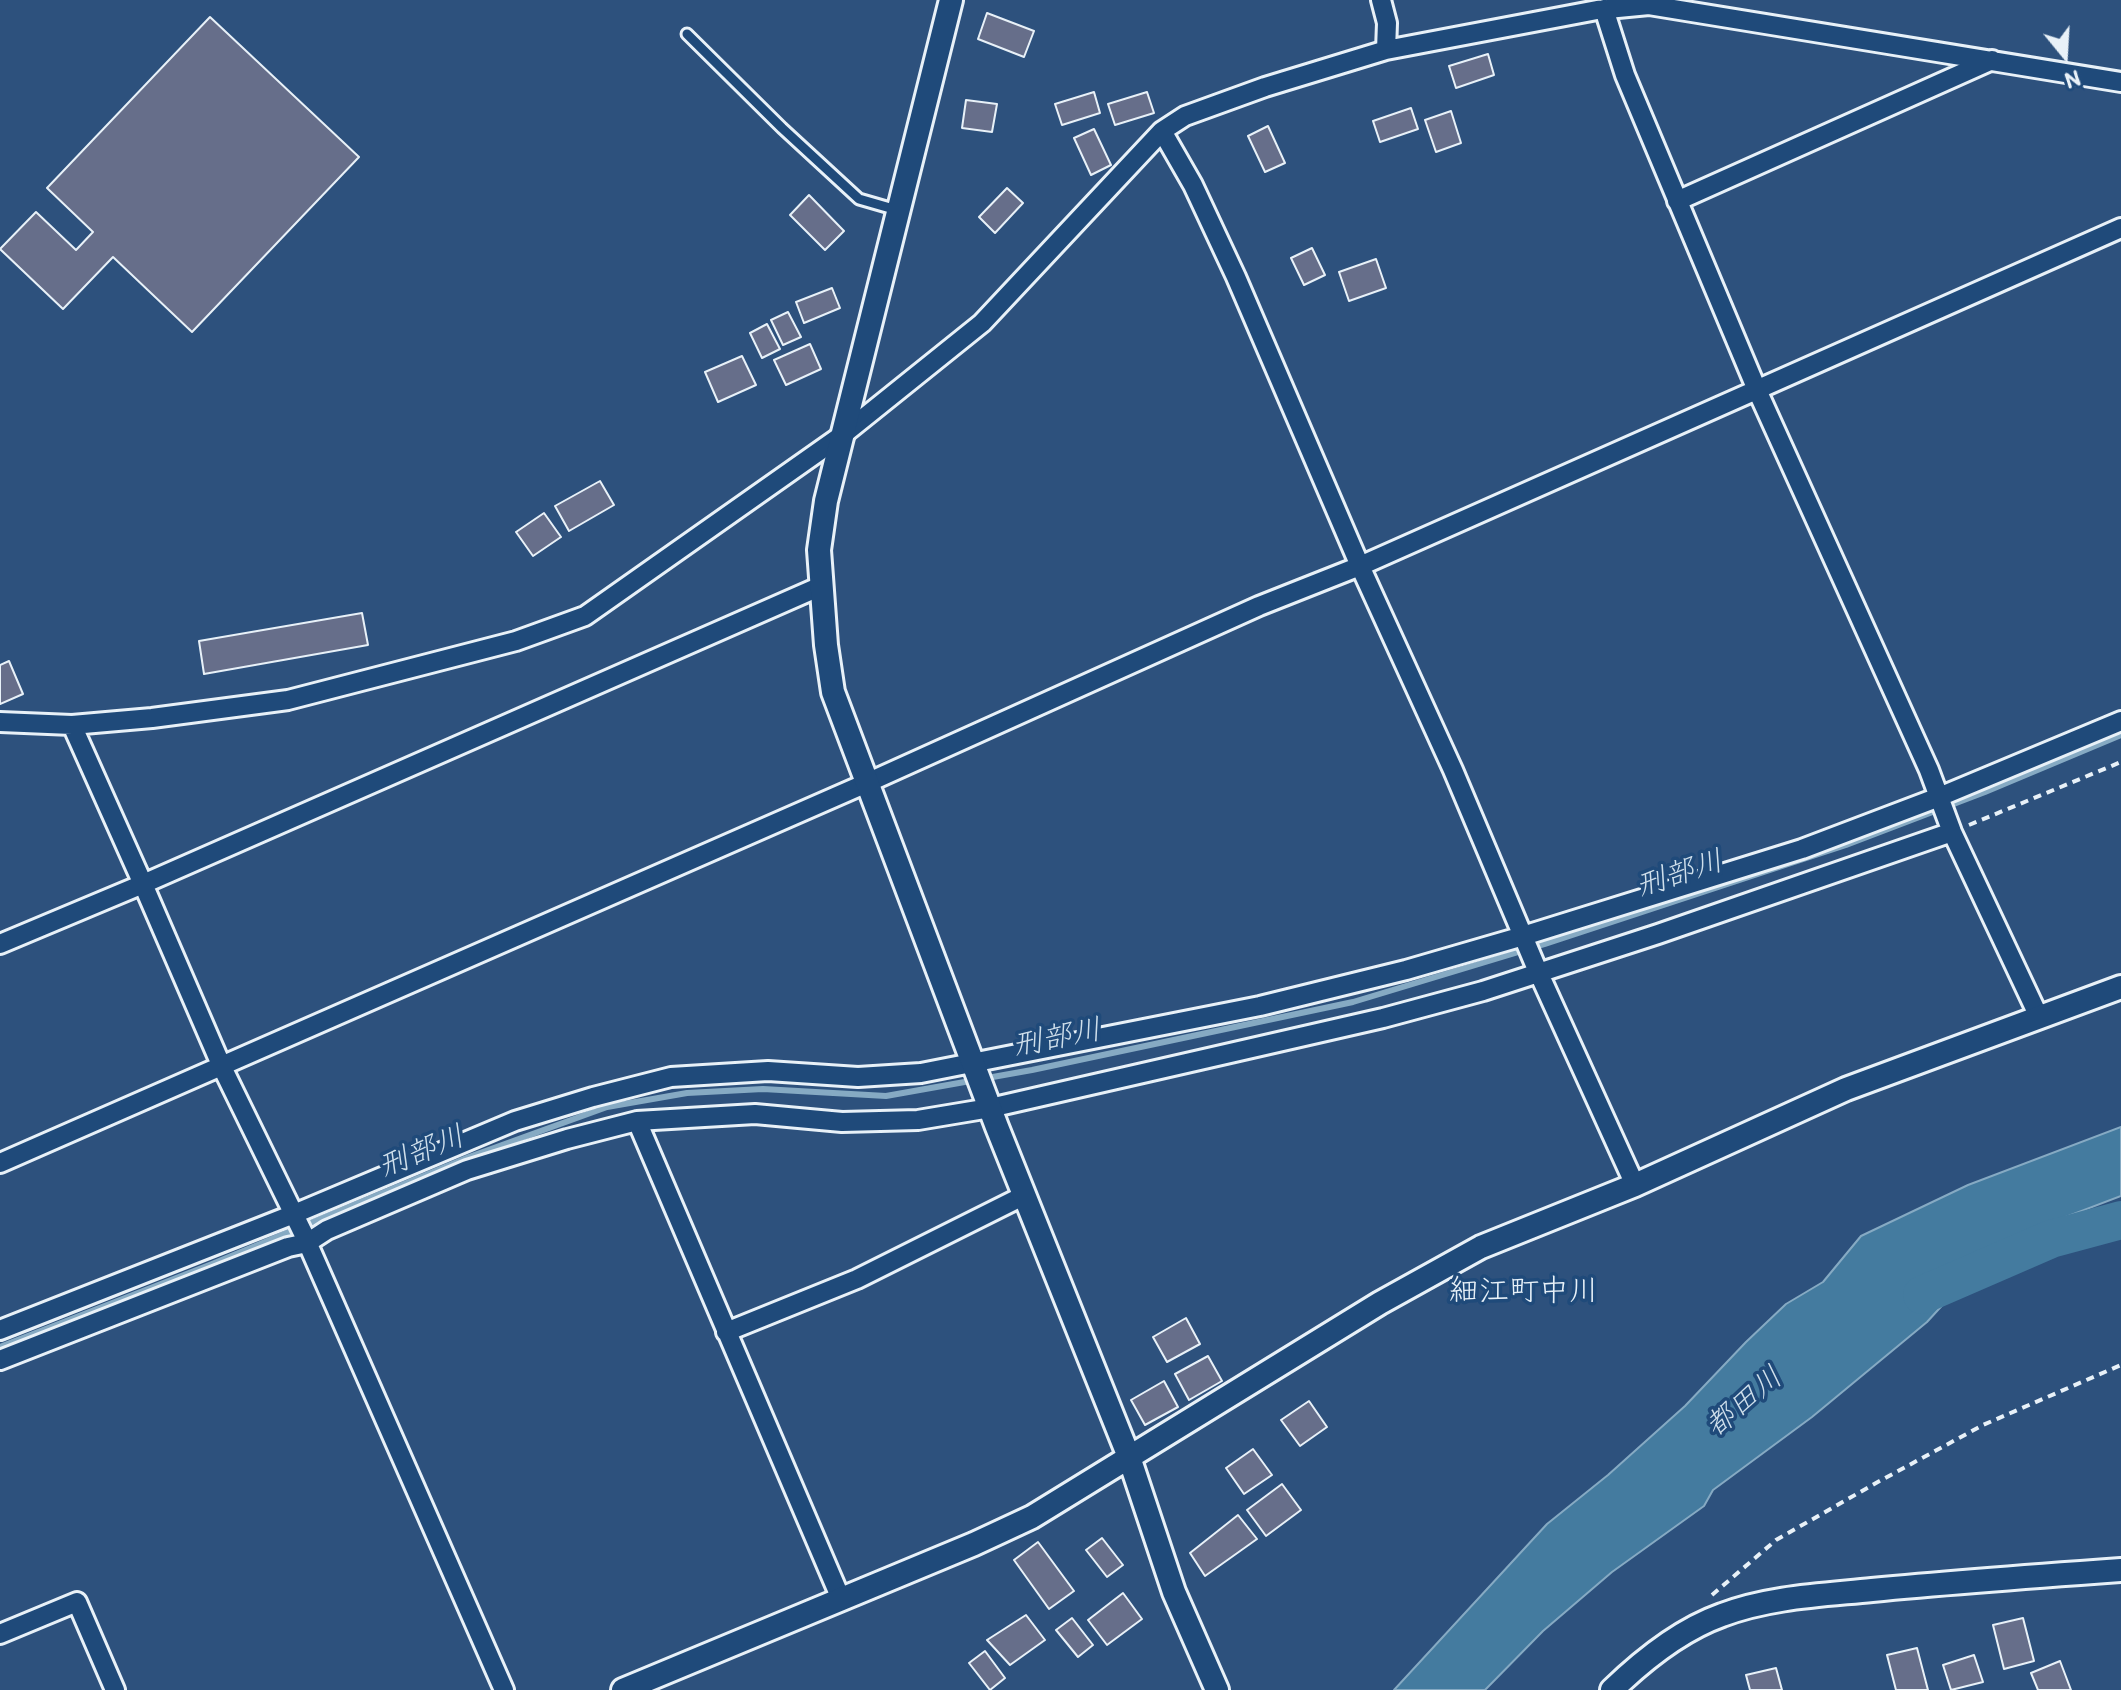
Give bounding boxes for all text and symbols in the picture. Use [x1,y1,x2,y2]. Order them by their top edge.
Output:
north arrow [2025,16,2105,96]
text: N [2061,64,2084,94]
water label: 刑部川 [1632,844,1728,906]
water label: 刑部川 [1009,1013,1105,1065]
water label: 刑部川 [374,1119,470,1187]
district label: 細江町中川 [1449,1274,1599,1310]
water label: 都田川 [1699,1360,1791,1446]

